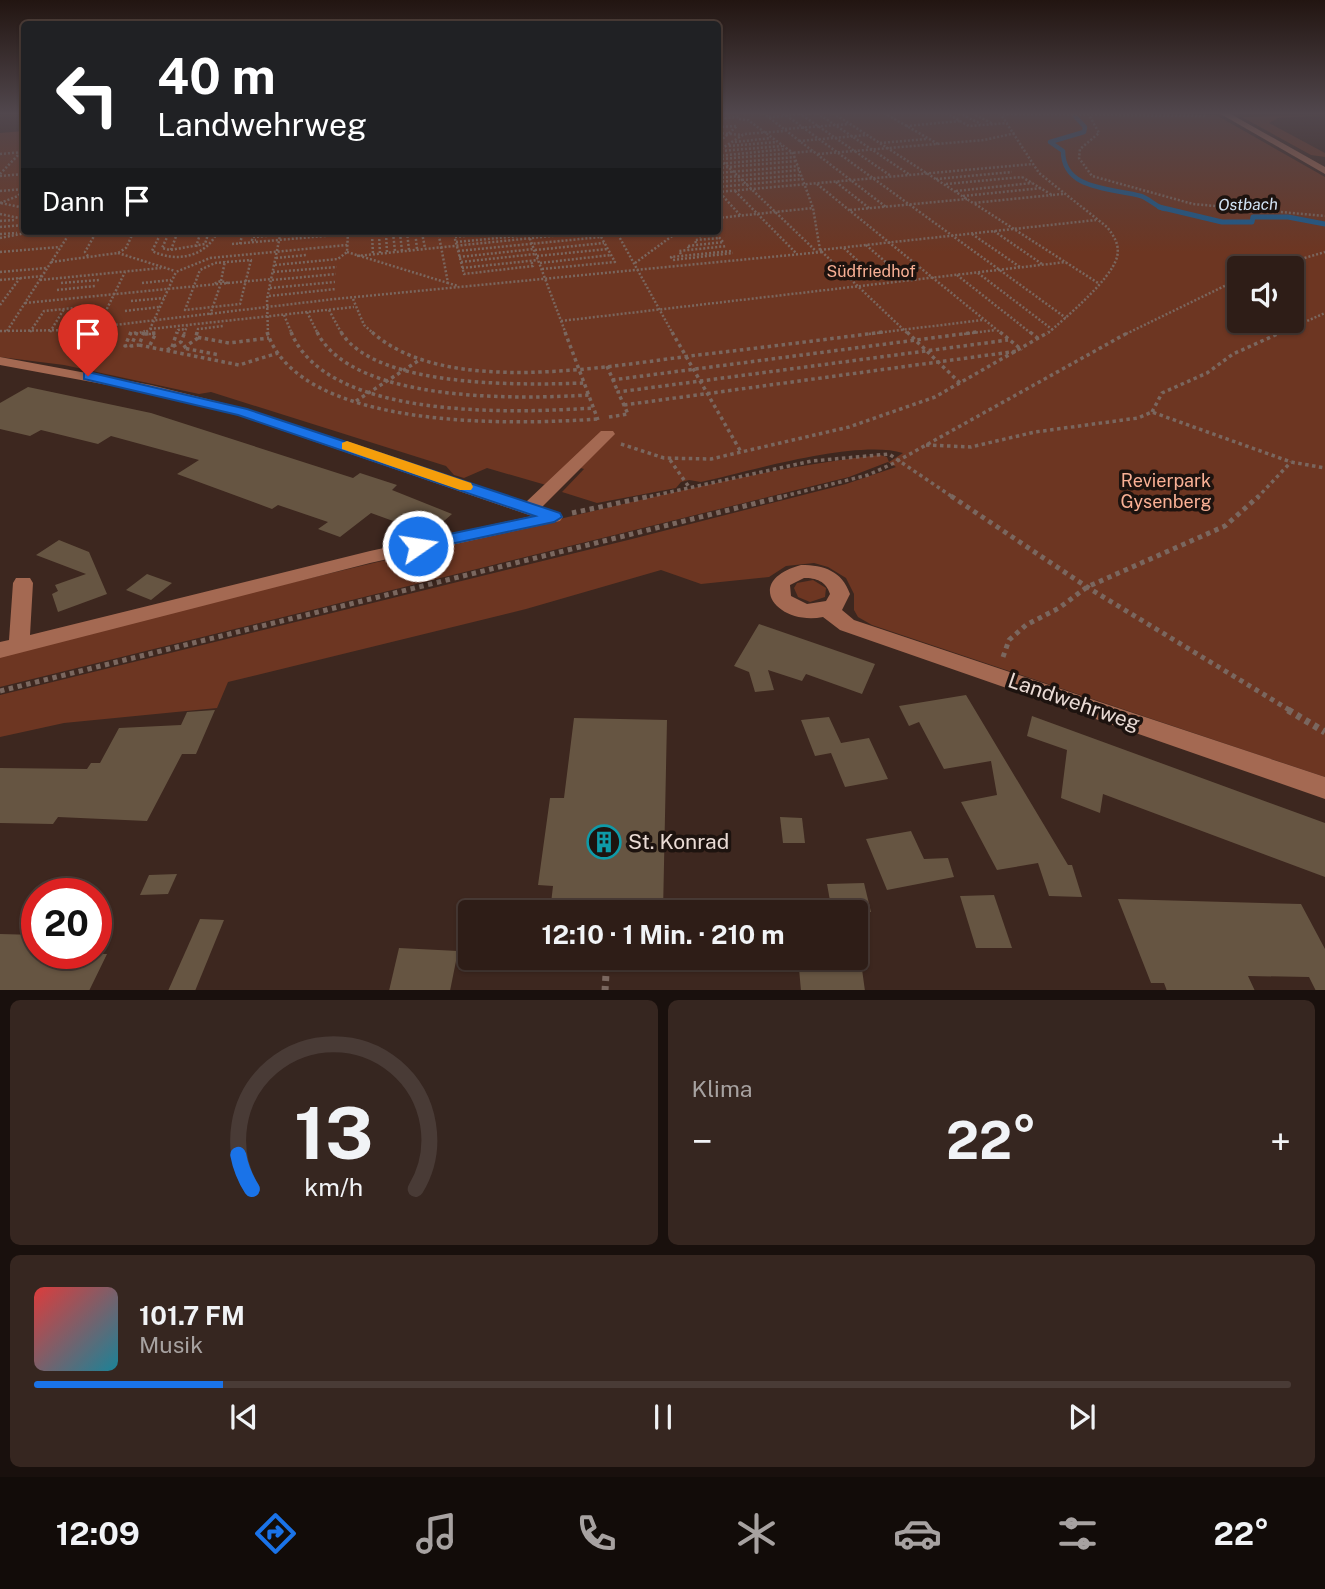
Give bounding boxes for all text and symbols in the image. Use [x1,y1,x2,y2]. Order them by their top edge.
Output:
text: 40 m [157,47,276,105]
icon: left [42,49,133,140]
text: Landwehrweg [157,106,367,143]
icon: arrive [118,182,156,220]
text: Dann [42,186,104,217]
water label: Ostbach [1218,194,1278,215]
map controls [1227,256,1304,333]
button: sound [1227,256,1304,333]
park label: Südfriedhof [826,262,916,281]
pin [58,304,118,376]
icon: arrive [69,315,107,353]
park label: Revierpark Gysenberg [1120,470,1212,512]
position arrow [381,509,455,583]
street label: Landwehrweg [1005,667,1143,736]
building icon: St. Konrad [585,823,623,861]
place label: St. Konrad [628,829,729,854]
speed limit sign: 20 [21,878,112,969]
text: 12:10 · 1 Min. · 210 m [541,919,785,950]
text: Klima [692,1075,752,1102]
text: 13 [294,1090,374,1175]
text: 22° [946,1110,1037,1171]
text: − [692,1119,713,1164]
text: + [1270,1119,1291,1164]
text: km/h [304,1171,363,1201]
text: 101.7 FM [139,1300,245,1331]
text: Musik [139,1331,203,1358]
icon: previous [225,1398,263,1436]
icon: pause [644,1398,682,1436]
icon: next [1063,1398,1101,1436]
icon: directions [251,1509,300,1558]
icon: music [412,1509,461,1558]
icon: phone [572,1509,621,1558]
icon: climate [732,1509,781,1558]
icon: car [893,1509,942,1558]
icon: filters [1053,1509,1102,1558]
text: 12:09 [56,1515,140,1552]
text: 22° [1213,1515,1269,1552]

